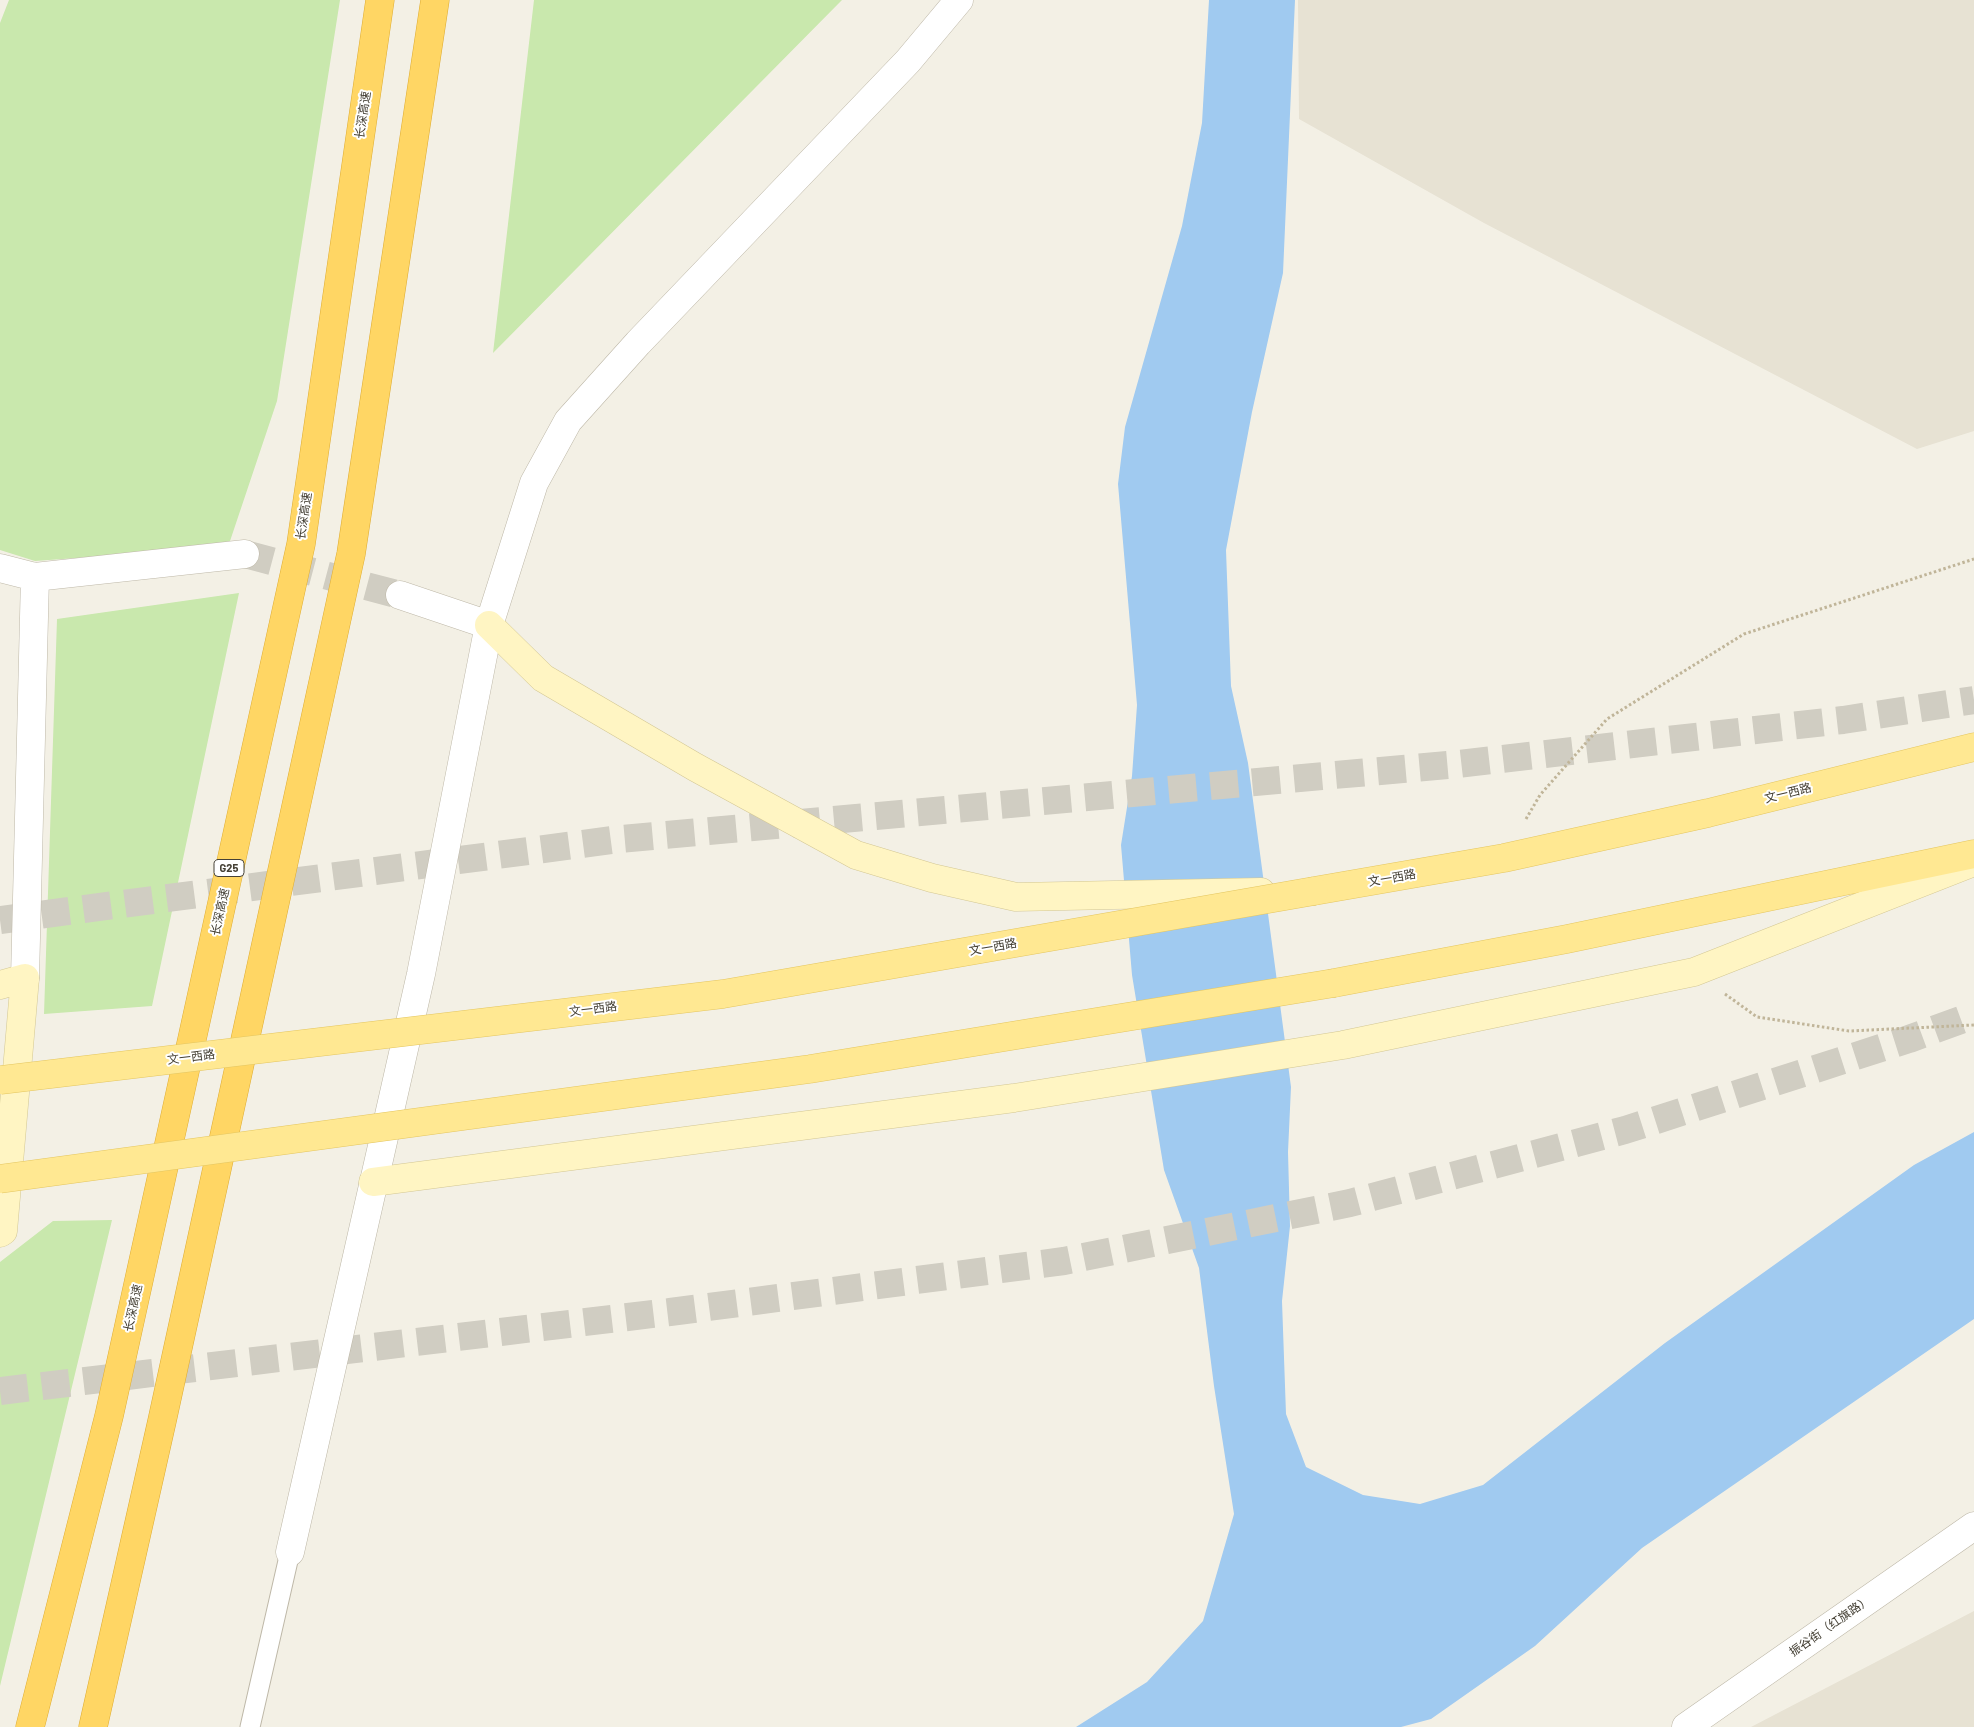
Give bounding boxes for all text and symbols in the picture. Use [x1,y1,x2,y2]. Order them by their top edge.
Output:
street label: 长深高速 [353,90,373,140]
street label: 长深高速 [294,491,314,541]
street label: 文一西路 [1763,780,1813,806]
road number: G25 [214,860,244,876]
street label: 文一西路 [1367,867,1417,889]
street label: 长深高速 [208,887,232,937]
street label: 文一西路 [968,936,1018,958]
street label: 文一西路 [568,999,618,1019]
street label: 文一西路 [166,1047,216,1067]
street label: 长深高速 [121,1283,145,1333]
street label: 振谷街（红旗路） [1787,1593,1873,1659]

